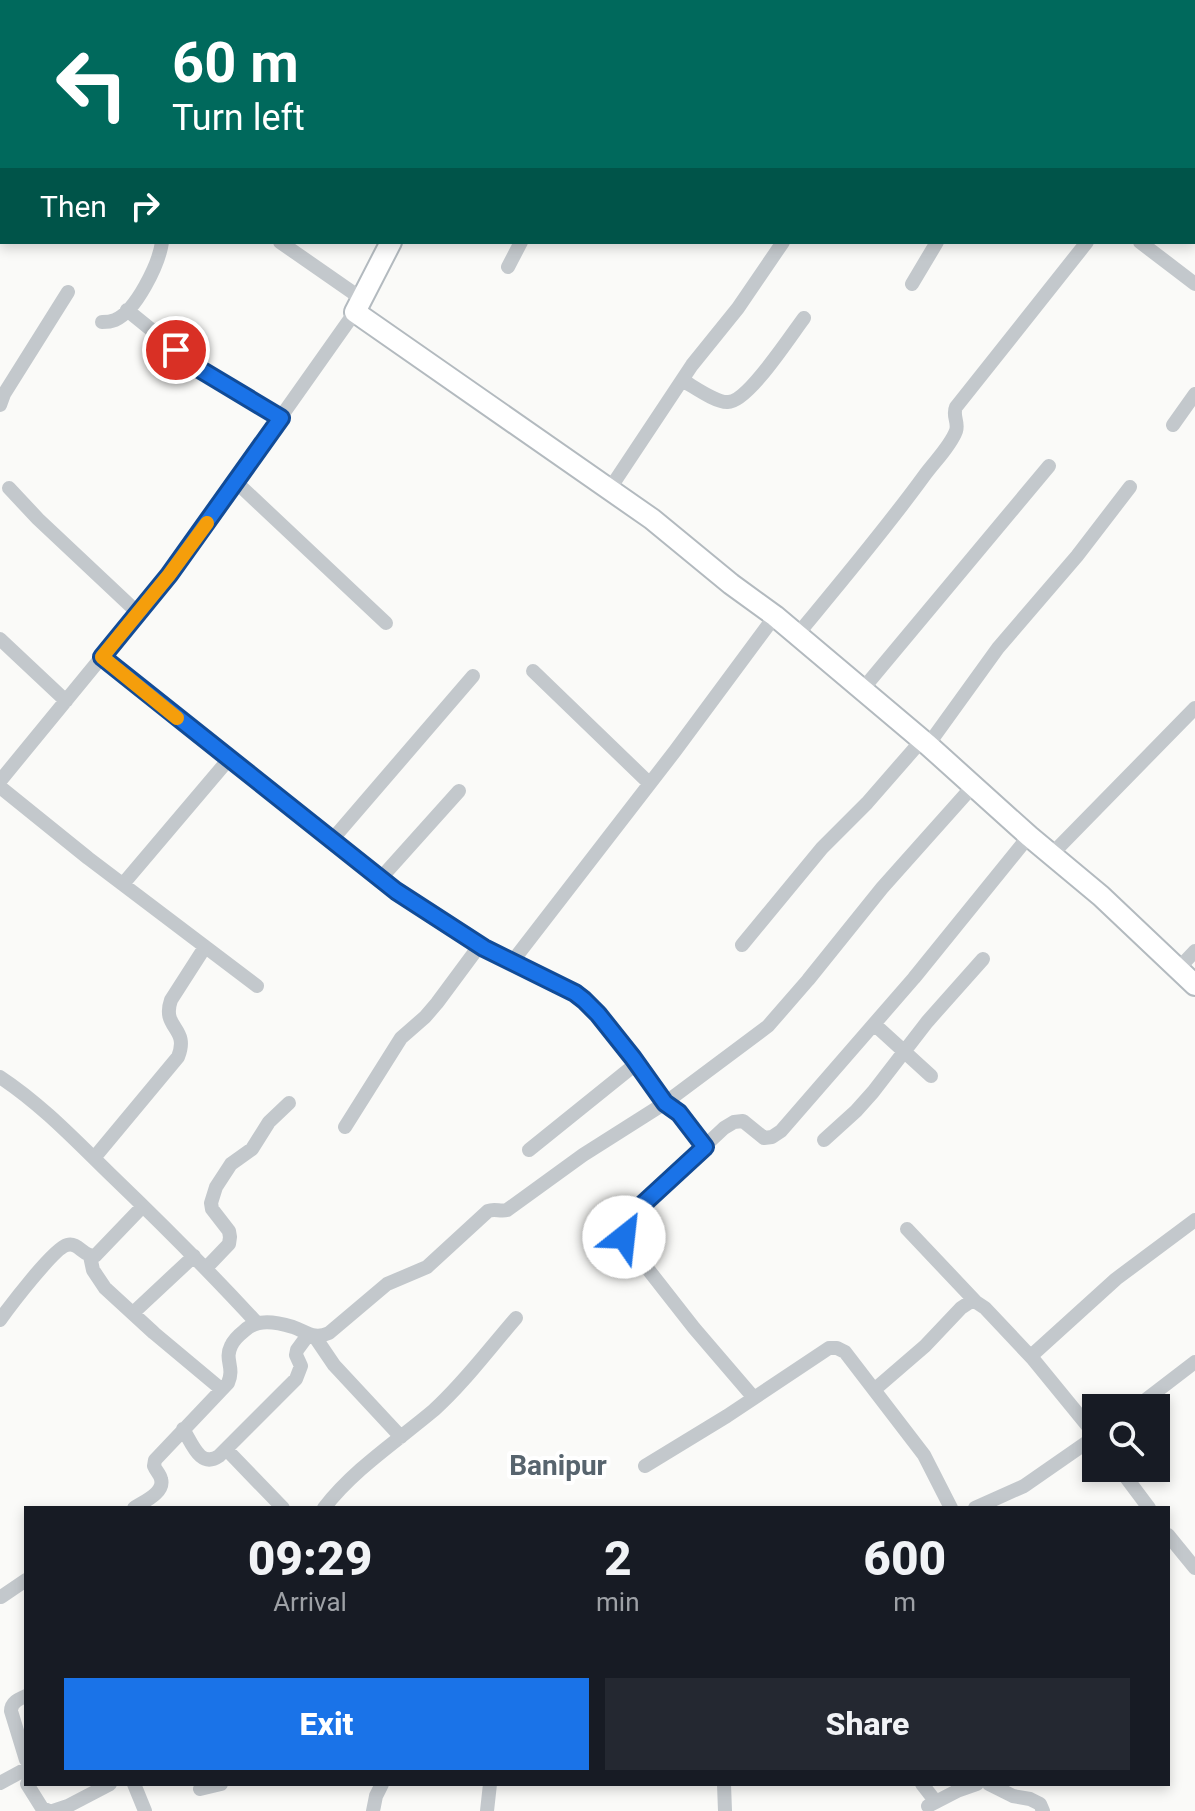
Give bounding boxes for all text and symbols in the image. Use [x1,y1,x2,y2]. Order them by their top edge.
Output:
text: 60 m [172,30,299,96]
icon: left [40,32,144,136]
text: Turn left [172,97,305,139]
icon: right [123,184,167,228]
text: Then [40,189,107,224]
pin [142,316,210,384]
icon: arrive [154,328,198,372]
position arrow [582,1195,666,1279]
map controls [1082,1394,1170,1482]
button: search [1082,1394,1170,1482]
district label: Banipur [509,1449,607,1482]
text: 09:29 [248,1530,372,1587]
text: 2 [604,1530,632,1587]
text: 600 [863,1530,946,1587]
text: Arrival [273,1587,347,1617]
text: min [596,1587,640,1617]
text: m [893,1587,916,1617]
button: Exit [64,1678,589,1770]
button: Share [605,1678,1130,1770]

